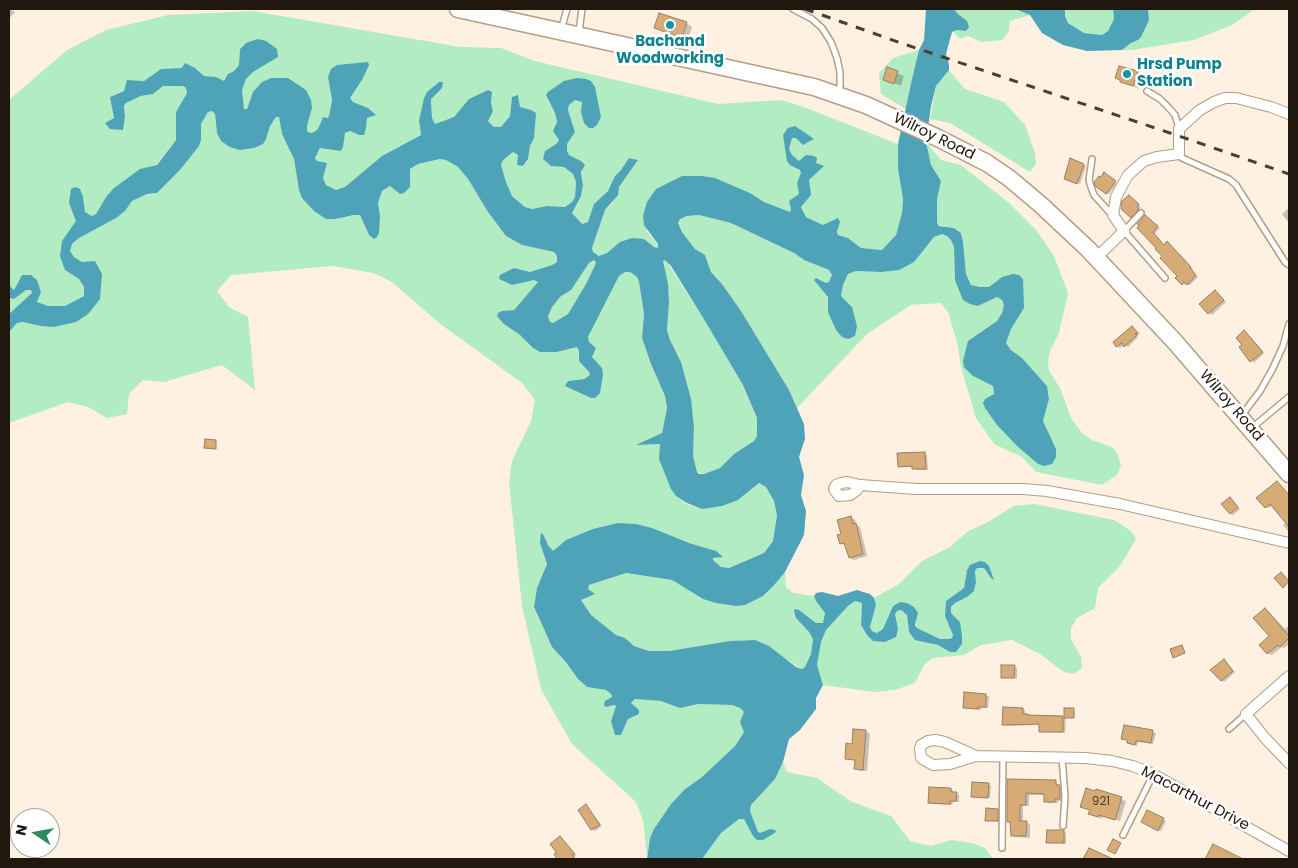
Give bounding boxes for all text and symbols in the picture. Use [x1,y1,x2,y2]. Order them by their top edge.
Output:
marker: Bachand Woodworking [664,19,676,31]
place label: Bachand Woodworking [616,33,724,68]
place label: Hrsd Pump Station [1137,56,1222,91]
marker: Hrsd Pump Station [1121,68,1133,80]
street label: Wilroy Road [890,109,978,165]
street label: Wilroy Road [1195,367,1267,445]
street label: Macarthur Drive [1138,763,1252,835]
house number: 921 [1092,795,1110,809]
north arrow [10,808,60,858]
text: N [10,823,32,837]

